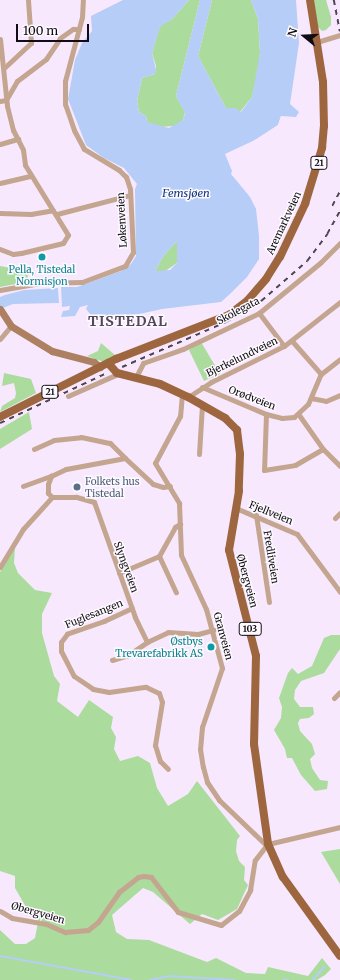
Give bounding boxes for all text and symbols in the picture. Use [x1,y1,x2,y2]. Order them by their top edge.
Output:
scale bar [18,16,91,42]
north arrow [284,16,324,56]
text: 100 m [23,23,58,38]
text: N [285,26,301,39]
road number: 21 [310,156,328,170]
water label: Femsjøen [162,186,210,200]
street label: Aremarkveien [264,190,304,256]
street label: Løkenveien [115,192,129,248]
marker: Pella, Tistedal Normisjon [37,252,47,262]
place label: Pella, Tistedal Normisjon [9,263,75,286]
street label: Skolegata [215,295,261,327]
district label: TISTEDAL [88,313,168,329]
street label: Bjerkelundveien [204,334,280,380]
street label: Orødveien [227,384,277,412]
road number: 21 [41,385,59,399]
place label: Folkets hus Tistedal [85,475,140,498]
marker: Folkets hus Tistedal [72,482,82,492]
street label: Fjellveien [247,499,295,527]
street label: Fredliveien [261,530,281,584]
street label: Slyngveien [111,540,141,594]
street label: Øbergveien [234,553,260,609]
street label: Fuglesangen [63,597,125,631]
street label: Granveien [211,611,235,661]
road number: 103 [238,622,262,636]
place label: Østbys Trevarefabrikk AS [115,635,203,658]
marker: Østbys Trevarefabrikk AS [206,642,216,652]
street label: Øbergveien [10,900,66,926]

